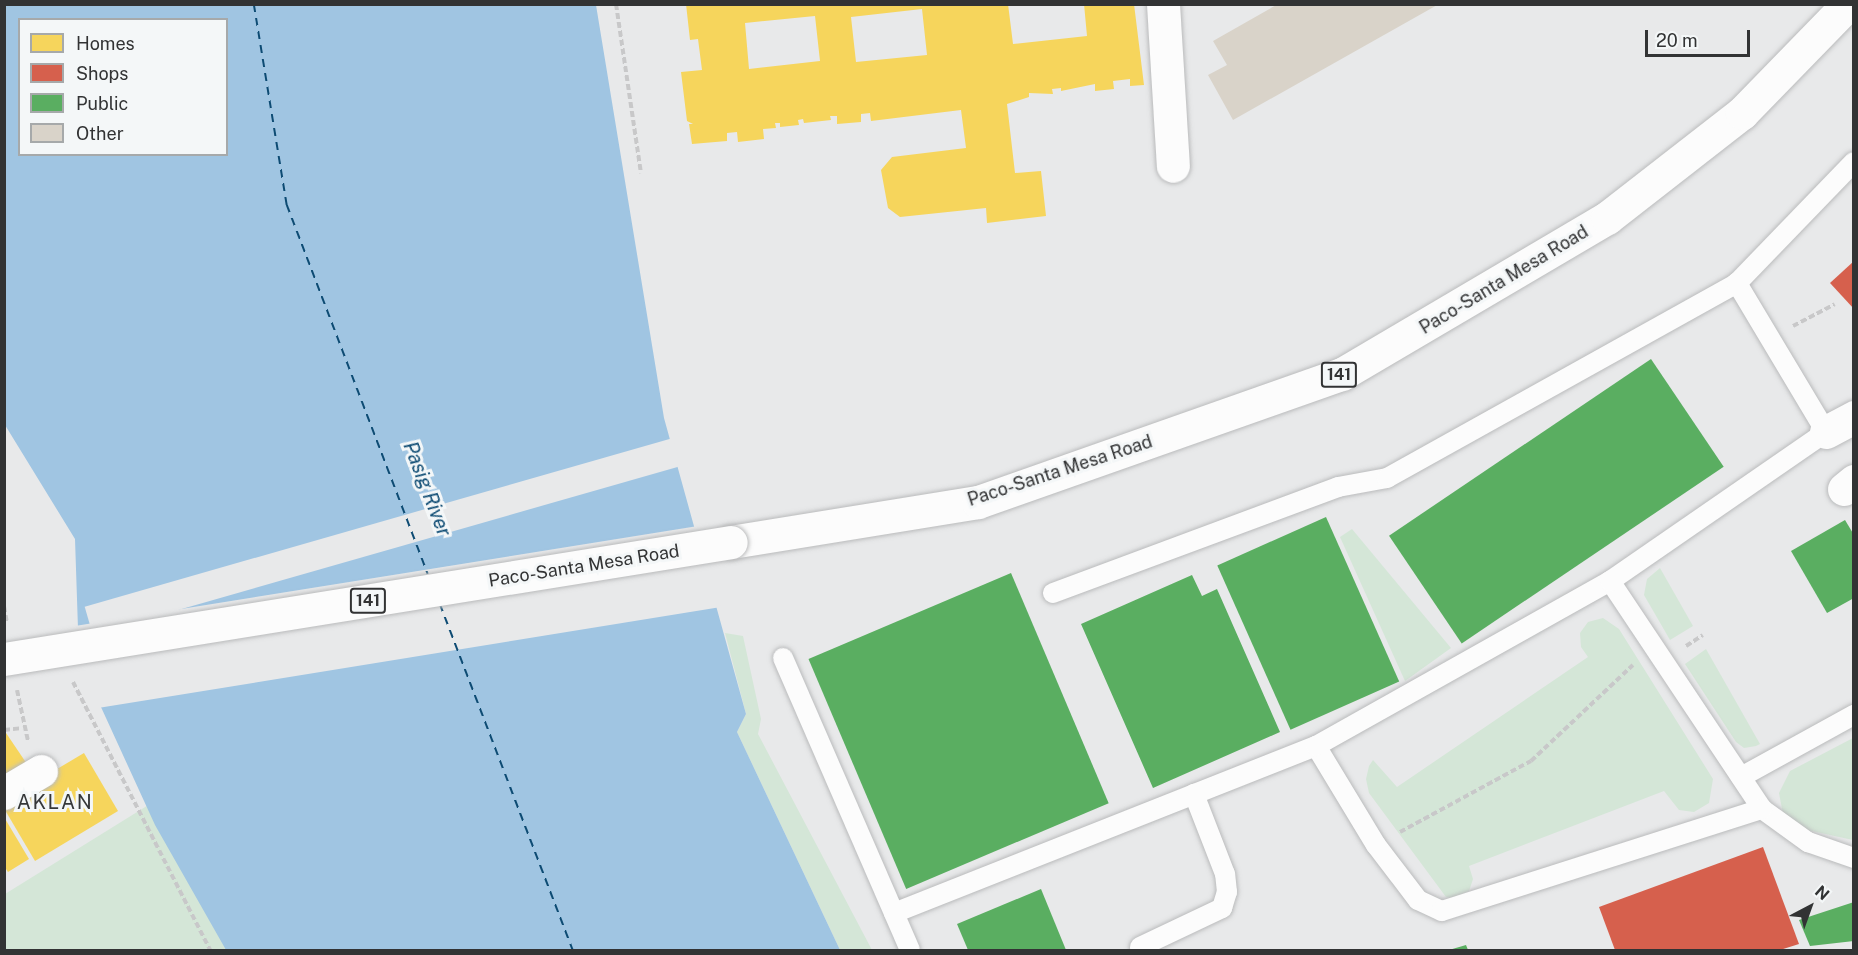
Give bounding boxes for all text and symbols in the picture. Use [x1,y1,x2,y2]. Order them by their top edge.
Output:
legend [18,18,228,156]
scale bar [1648,18,1753,56]
text: 20 m [1656,30,1698,51]
text: Homes [76,33,135,54]
text: Shops [76,63,128,84]
text: Public [76,93,128,114]
text: Other [76,123,124,144]
street label: Paco-Santa Mesa Road [1416,221,1592,339]
road number: 141 [1320,362,1358,388]
street label: Paco-Santa Mesa Road [965,431,1155,511]
water label: Pasig River [398,438,456,540]
street label: Paco-Santa Mesa Road [487,540,681,592]
road number: 141 [348,588,388,614]
district label: AKLAN [17,790,93,814]
north arrow [1780,877,1840,937]
text: N [1811,882,1833,904]

